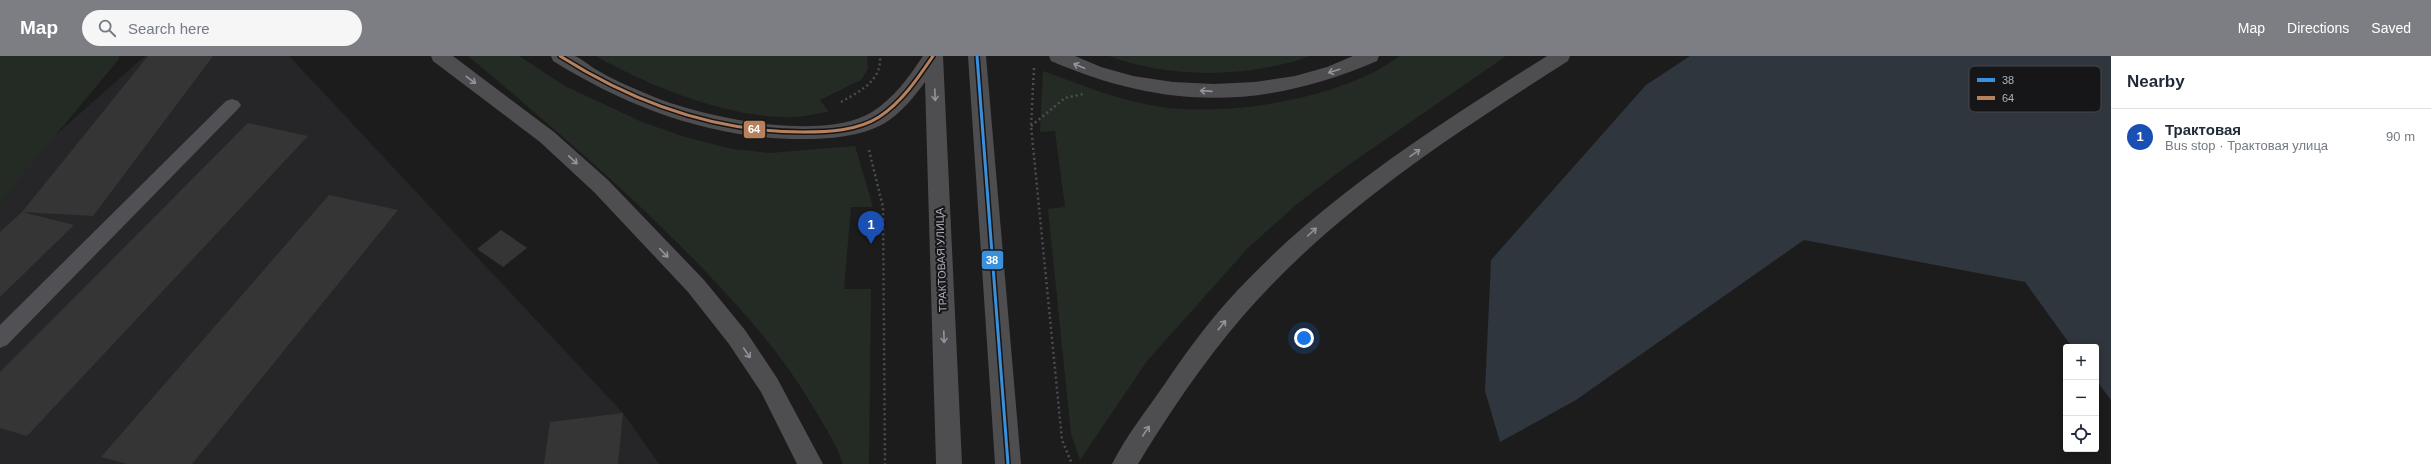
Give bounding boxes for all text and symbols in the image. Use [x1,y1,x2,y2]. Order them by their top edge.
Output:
search box [82,10,362,46]
text: Map [20,17,58,38]
icon: search [96,17,118,39]
text: Search here [128,20,210,37]
text: Map [2238,20,2265,36]
text: Directions [2287,20,2349,36]
text: Saved [2371,20,2411,36]
one-way arrow [1074,62,1086,69]
legend [1969,66,2101,112]
one-way arrow [1327,68,1340,75]
text: Nearby [2127,72,2185,91]
text: 38 [2002,74,2014,86]
one-way arrow [466,75,477,84]
one-way arrow [1200,87,1213,94]
one-way arrow [931,88,939,101]
text: 64 [2002,92,2014,104]
line badge: 64 [743,120,766,139]
text: Трактовая [2165,121,2241,138]
text: 64 [748,123,761,135]
text: 1 [2136,129,2144,144]
text: 90 m [2386,129,2415,144]
text: Bus stop · Трактовая улица [2165,138,2328,153]
one-way arrow [1410,149,1421,157]
one-way arrow [568,156,578,165]
street label: ТРАКТОВАЯ УЛИЦА [933,207,949,312]
pin: 1 [858,211,884,244]
one-way arrow [1307,228,1318,237]
one-way arrow [659,248,669,258]
line badge: 38 [981,250,1004,270]
text: 38 [986,254,998,266]
one-way arrow [1217,320,1226,331]
your location [1294,328,1314,348]
one-way arrow [941,330,948,343]
map controls [2063,344,2099,452]
button: + [2063,344,2099,380]
one-way arrow [743,347,752,358]
button: − [2063,380,2099,416]
button: locate [2063,416,2099,452]
one-way arrow [1142,426,1150,437]

